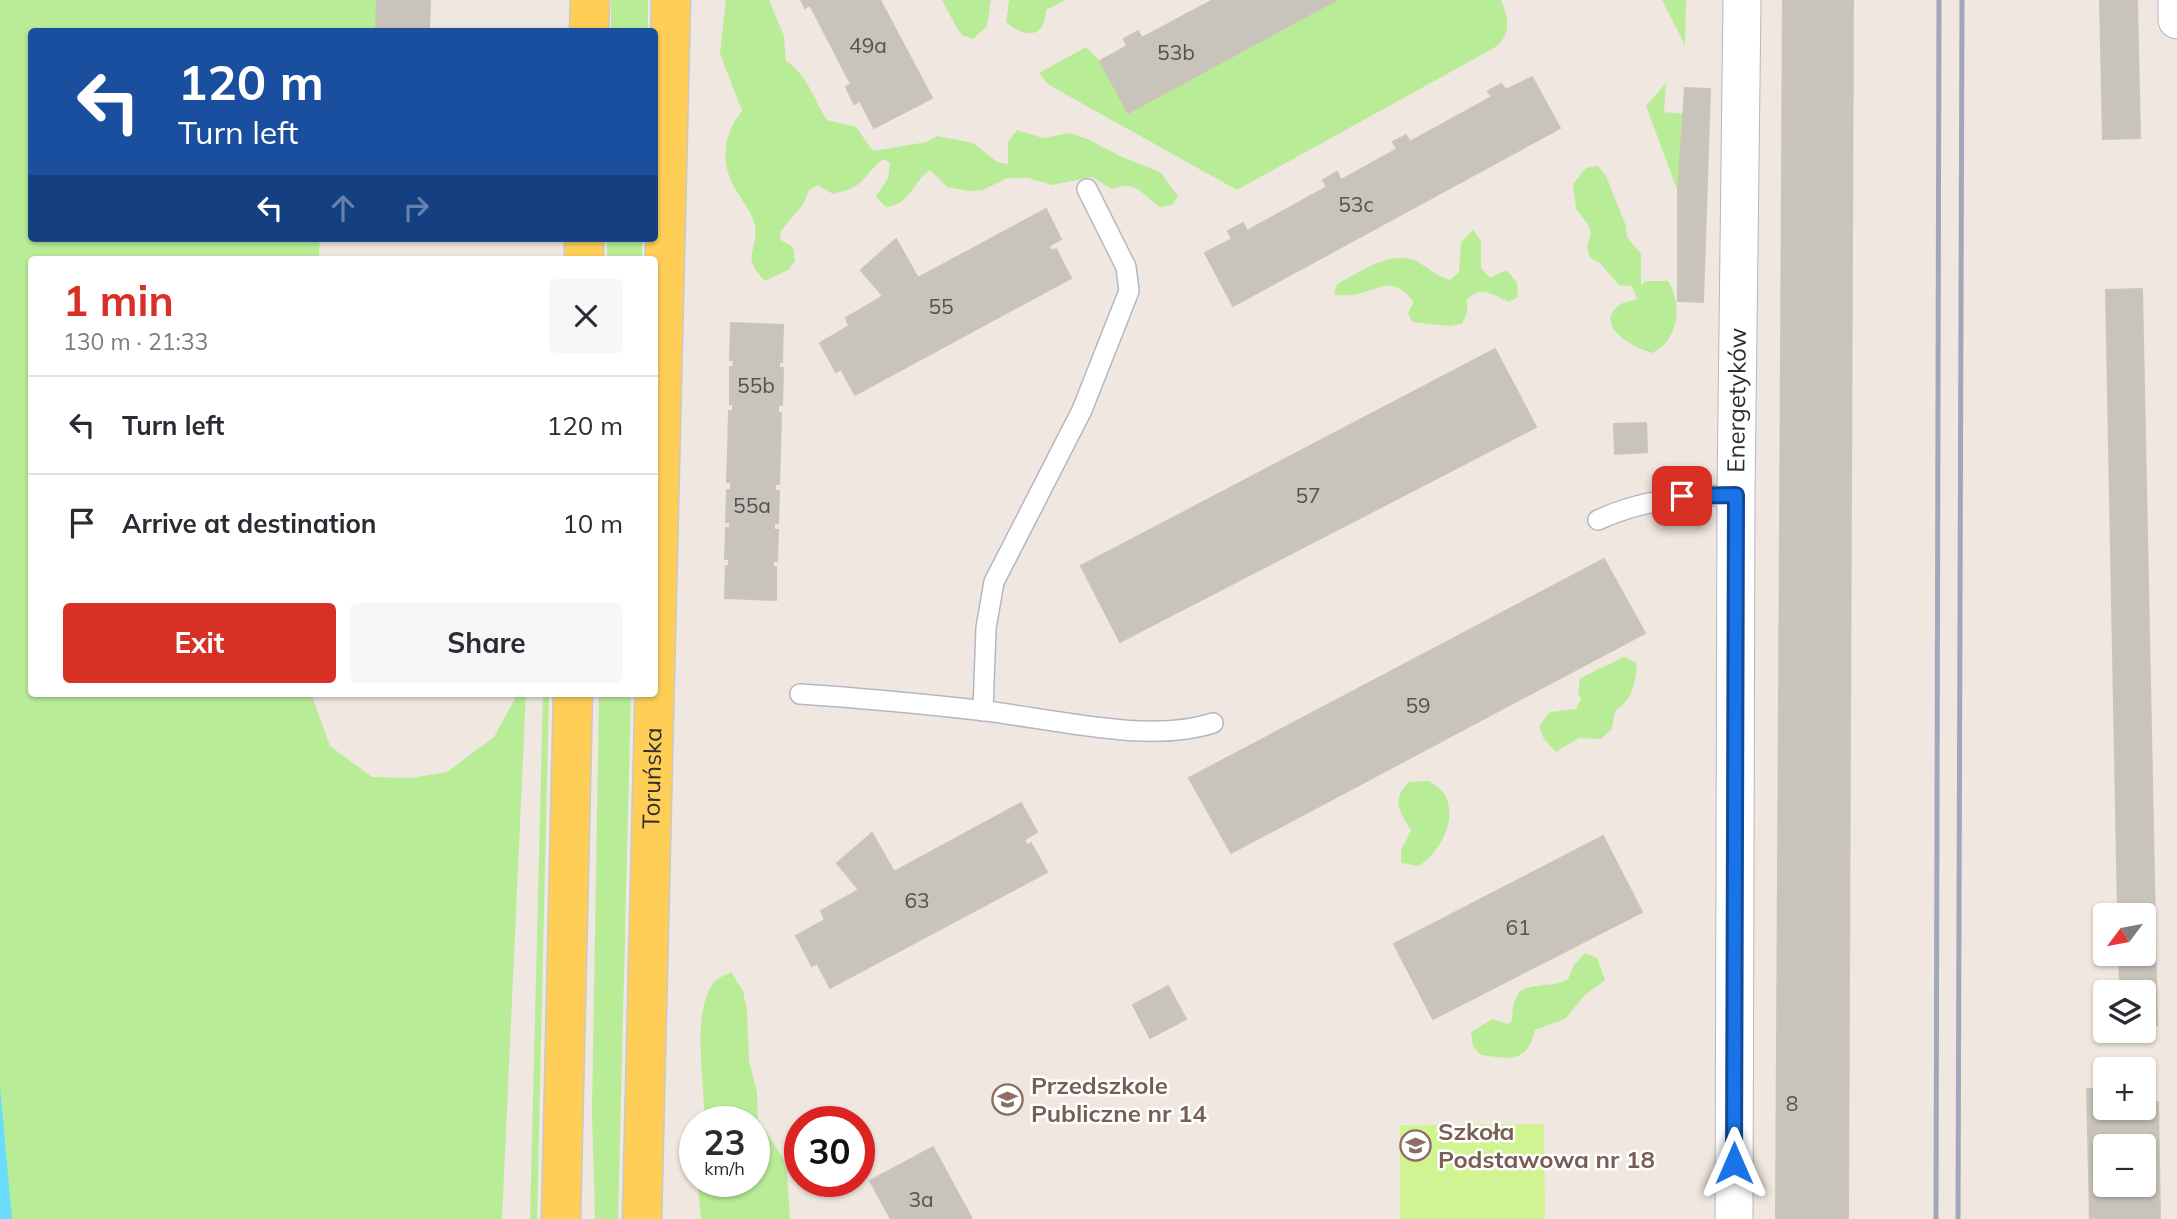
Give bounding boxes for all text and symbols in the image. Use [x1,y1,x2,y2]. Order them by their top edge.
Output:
house number: 49a [849,32,887,58]
house number: 53b [1157,39,1195,65]
text: 120 m [178,51,324,112]
icon: left [63,56,154,147]
text: Turn left [178,112,298,152]
icon: left [251,189,289,227]
icon: ahead [324,189,362,227]
icon: right [397,189,435,227]
house number: 53c [1338,191,1374,217]
text: 1 min [63,274,174,327]
button: close [549,279,623,353]
house number: 55 [928,293,954,319]
text: 130 m · 21:33 [63,327,208,356]
street label: Energetyków [1720,327,1752,473]
house number: 55b [737,372,775,398]
icon: left [63,406,101,444]
text: Turn left [122,409,224,442]
text: 120 m [547,409,623,442]
pin [1652,466,1712,526]
icon: arrive [1663,477,1701,515]
house number: 57 [1295,482,1321,508]
house number: 55a [733,492,771,518]
icon: arrive [63,504,101,542]
text: Arrive at destination [122,507,377,540]
text: 10 m [562,507,623,540]
button: Exit [63,603,336,683]
button: Share [350,603,623,683]
house number: 59 [1405,692,1431,718]
street label: Toruńska [635,727,668,829]
house number: 63 [904,887,930,913]
north arrow [2093,903,2156,966]
map controls [2093,903,2156,1197]
house number: 61 [1505,914,1531,940]
button: layers [2093,980,2156,1043]
button: + [2093,1057,2156,1120]
place label: Przedszkole Publiczne nr 14 [1031,1070,1207,1128]
school or university icon: Przedszkole Publiczne nr 14 [991,1083,1025,1117]
house number: 8 [1786,1090,1798,1116]
speed limit sign: 30 [784,1106,875,1197]
place label: Szkoła Podstawowa nr 18 [1438,1116,1655,1174]
text: 23 [703,1120,746,1164]
position arrow [1697,1126,1771,1200]
school or university icon: Szkoła Podstawowa nr 18 [1398,1129,1432,1163]
button: − [2093,1134,2156,1197]
text: km/h [704,1157,745,1180]
house number: 3a [908,1186,934,1212]

